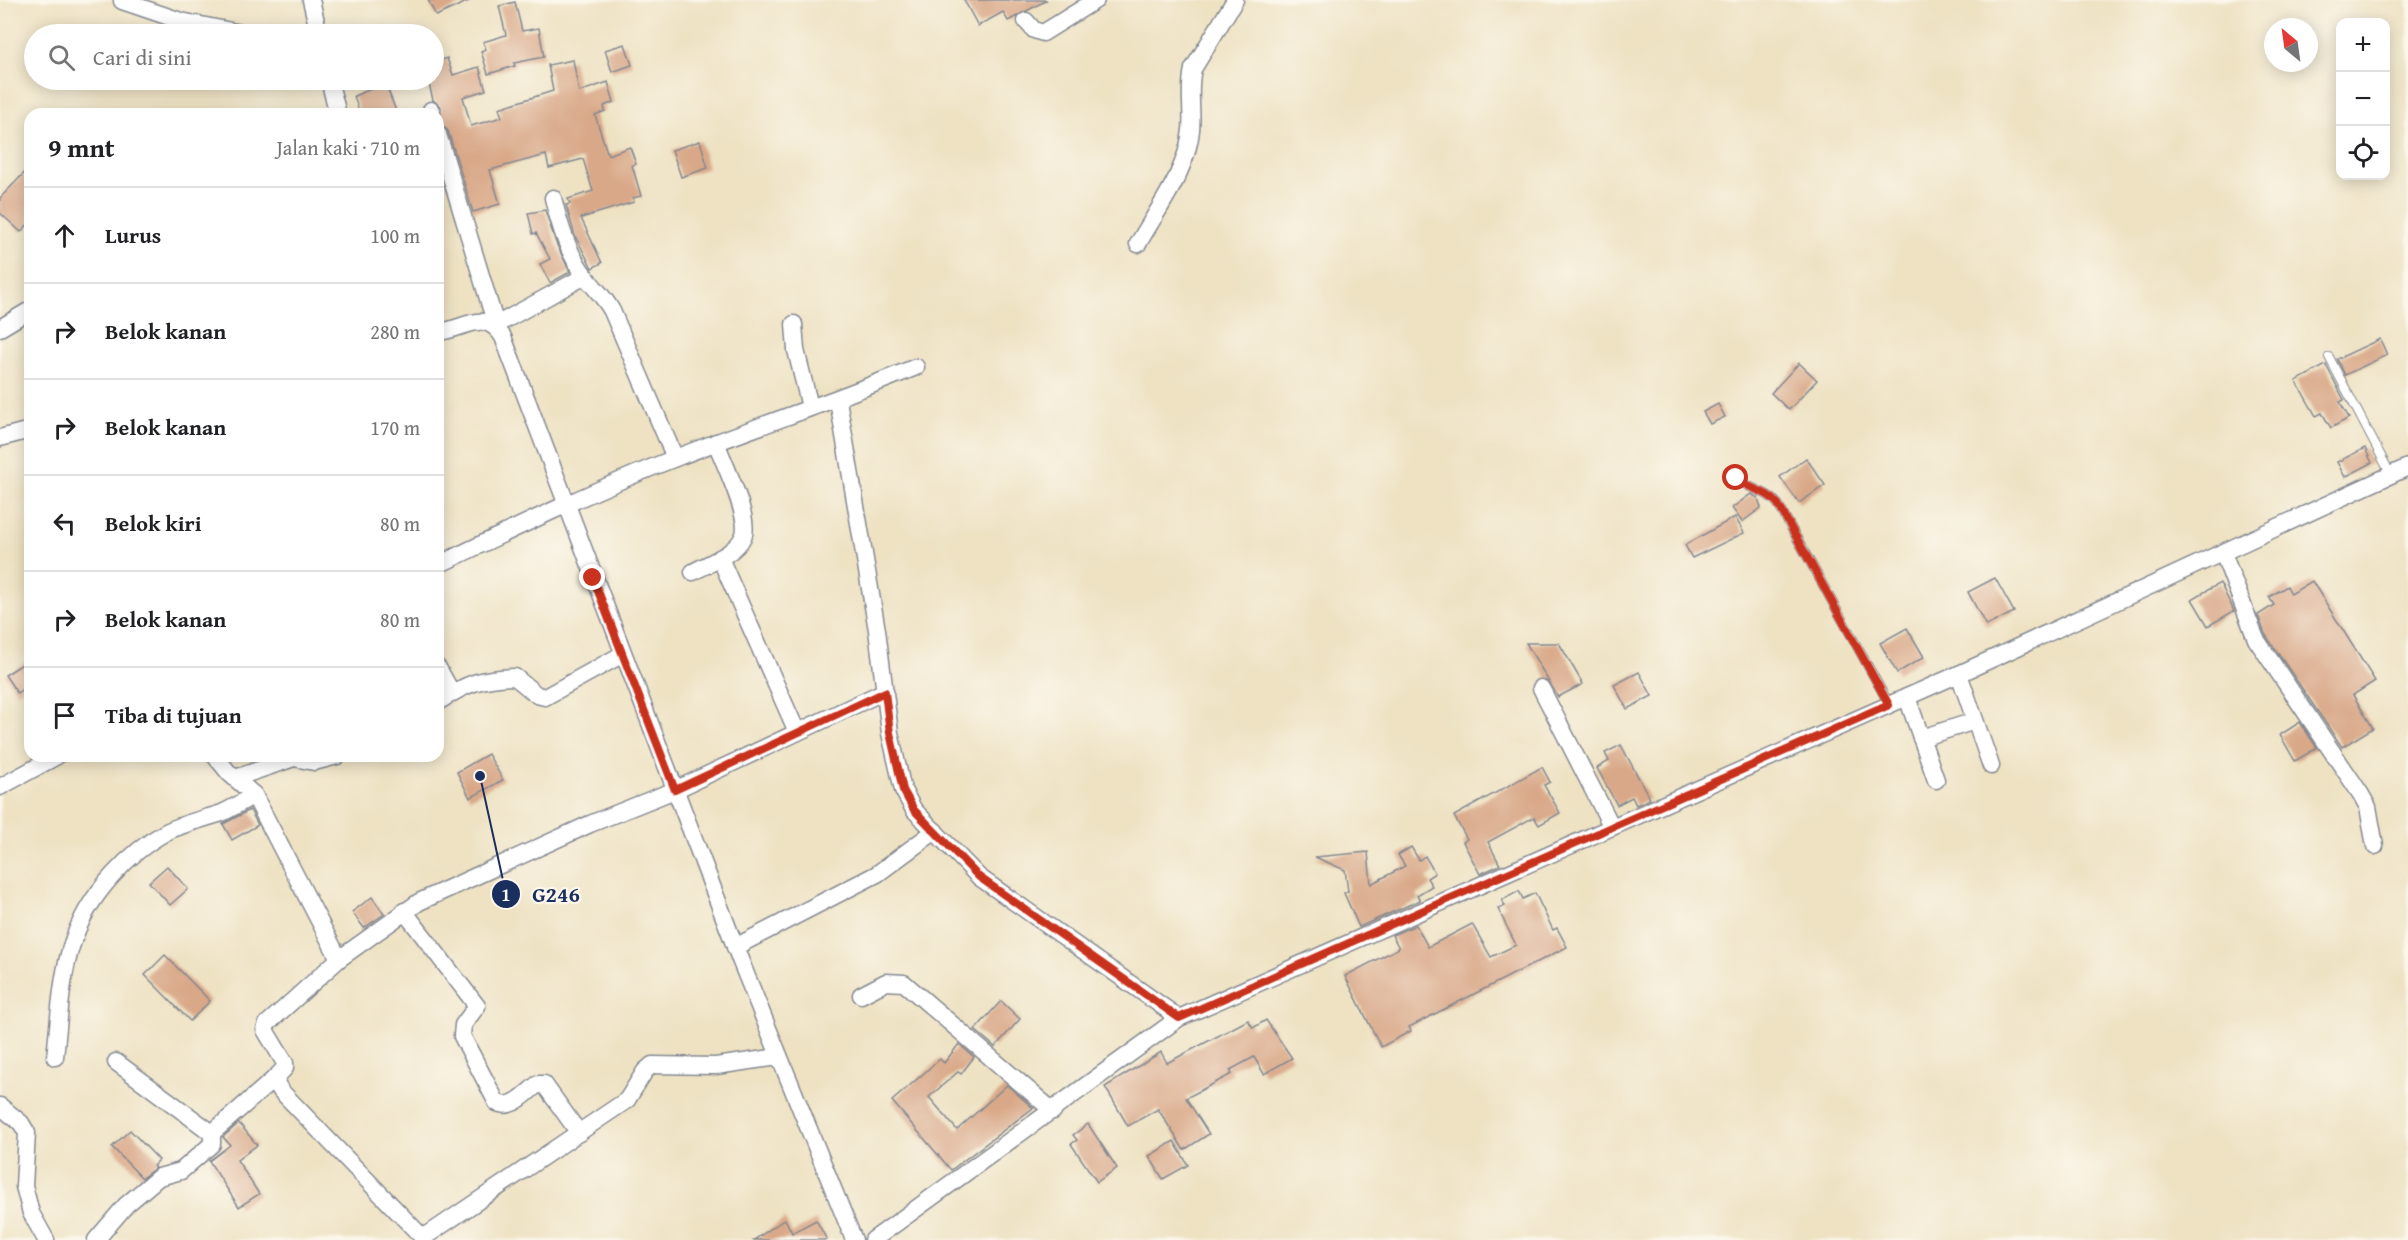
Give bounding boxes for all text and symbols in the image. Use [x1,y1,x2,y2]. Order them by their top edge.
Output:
north arrow [2264,18,2318,72]
map controls [2336,18,2390,180]
button: + [2336,18,2390,72]
search box [24,24,444,90]
icon: search [45,41,78,74]
text: Cari di sini [93,41,192,73]
button: − [2336,72,2390,126]
button: locate [2336,126,2390,180]
text: 9 mnt [48,128,115,167]
text: Jalan kaki · 710 m [276,133,420,162]
icon: ahead [48,219,81,252]
text: Lurus [105,219,161,251]
text: 100 m [370,221,420,250]
icon: right [48,315,81,348]
text: Belok kanan [105,315,226,347]
text: 280 m [370,317,420,346]
icon: right [48,411,81,444]
text: Belok kanan [105,411,226,443]
text: 170 m [370,413,420,442]
route start [1722,464,1748,490]
icon: left [48,507,81,540]
text: Belok kiri [105,507,202,539]
text: 80 m [380,509,420,538]
route end [579,564,605,590]
icon: right [48,603,81,636]
text: Belok kanan [105,603,226,635]
text: 80 m [380,605,420,634]
icon: arrive [48,699,81,732]
text: Tiba di tujuan [105,699,242,731]
callout: G246 [491,874,592,914]
text: G246 [532,878,580,910]
text: 1 [501,881,511,908]

